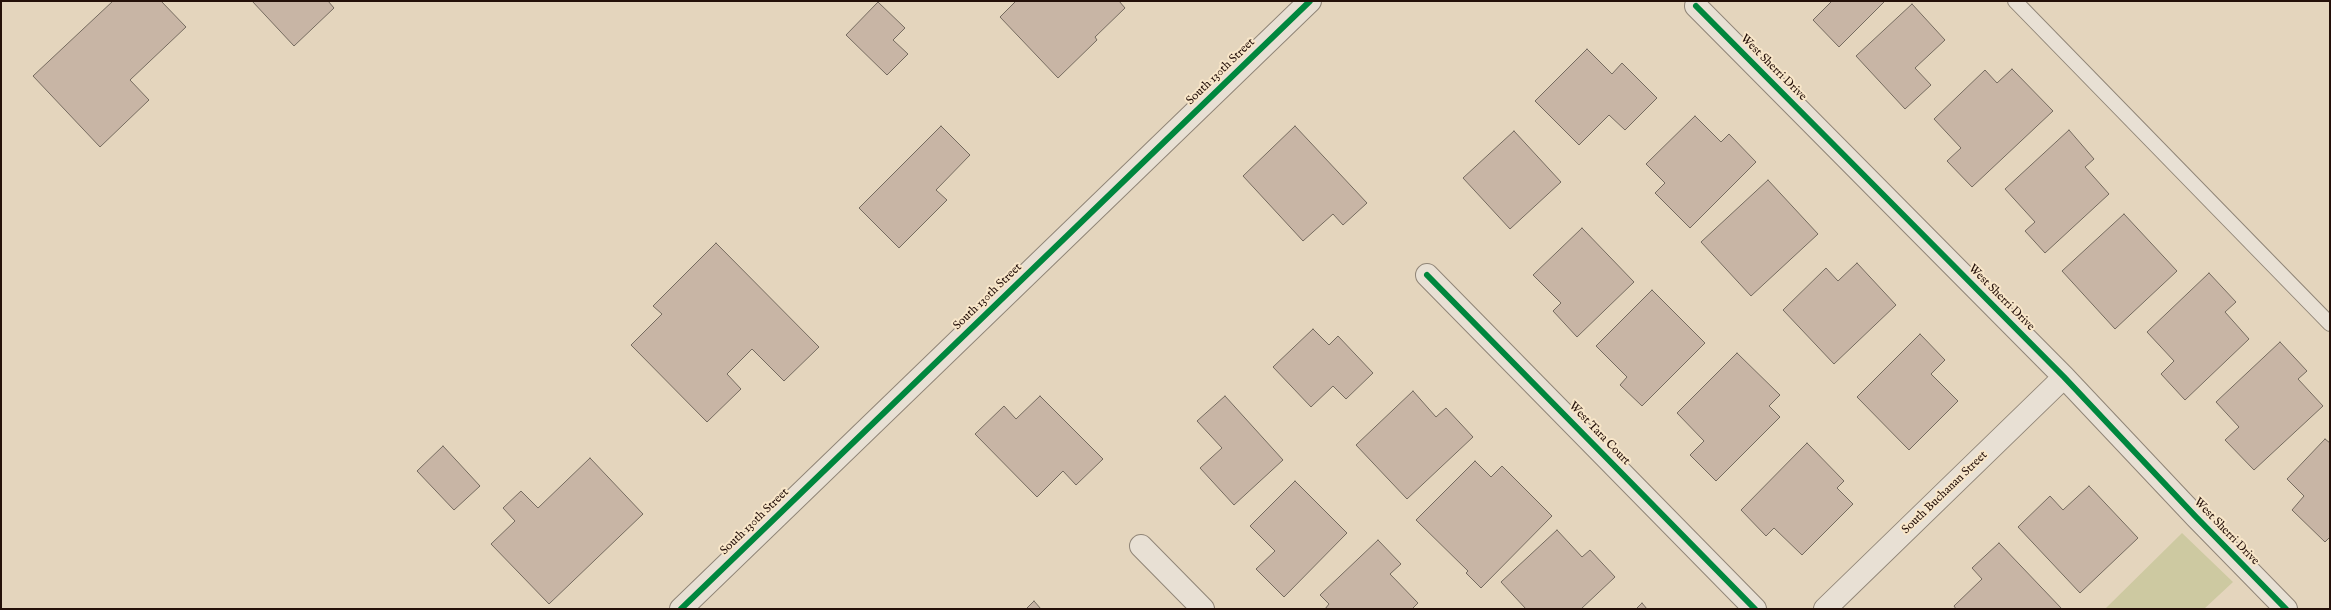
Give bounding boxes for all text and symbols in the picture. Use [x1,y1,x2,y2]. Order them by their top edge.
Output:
street label: West Sherri Drive [1737,32,1809,104]
street label: South 130th Street [1184,36,1258,108]
street label: South 130th Street [951,261,1025,333]
street label: West Sherri Drive [1965,262,2037,334]
street label: West Tara Court [1565,399,1633,469]
street label: South Buchanan Street [1899,448,1991,538]
street label: South 130th Street [718,486,792,558]
street label: West Sherri Drive [2190,495,2262,569]

